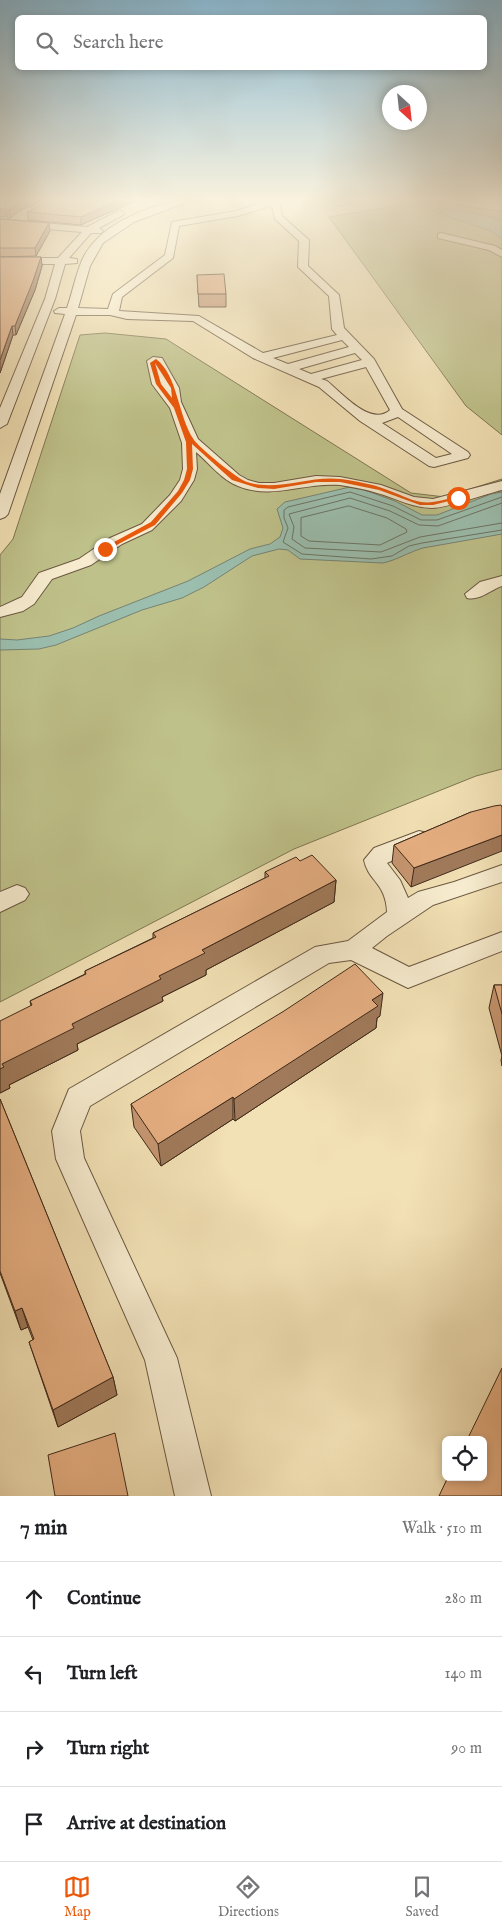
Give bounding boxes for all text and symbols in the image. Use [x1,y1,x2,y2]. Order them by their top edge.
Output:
search box [15,15,487,70]
icon: search [33,29,61,57]
text: Search here [73,31,164,55]
north arrow [382,85,427,130]
route start [447,487,470,510]
route end [94,538,117,561]
map controls [442,1436,487,1481]
button: locate [442,1436,487,1481]
text: 7 min [20,1515,67,1542]
text: Walk · 510 m [402,1519,482,1539]
icon: ahead [20,1585,48,1613]
text: Continue [67,1587,141,1611]
text: 280 m [445,1589,482,1609]
icon: left [20,1660,48,1688]
text: Turn left [67,1662,138,1686]
text: 140 m [444,1664,482,1684]
icon: right [20,1735,48,1763]
text: Turn right [67,1737,149,1761]
text: 90 m [451,1739,482,1759]
icon: arrive [20,1810,48,1838]
text: Arrive at destination [67,1812,226,1836]
tab: Map [63,1873,91,1921]
tab: Directions [218,1873,279,1921]
tab: Saved [406,1873,439,1921]

